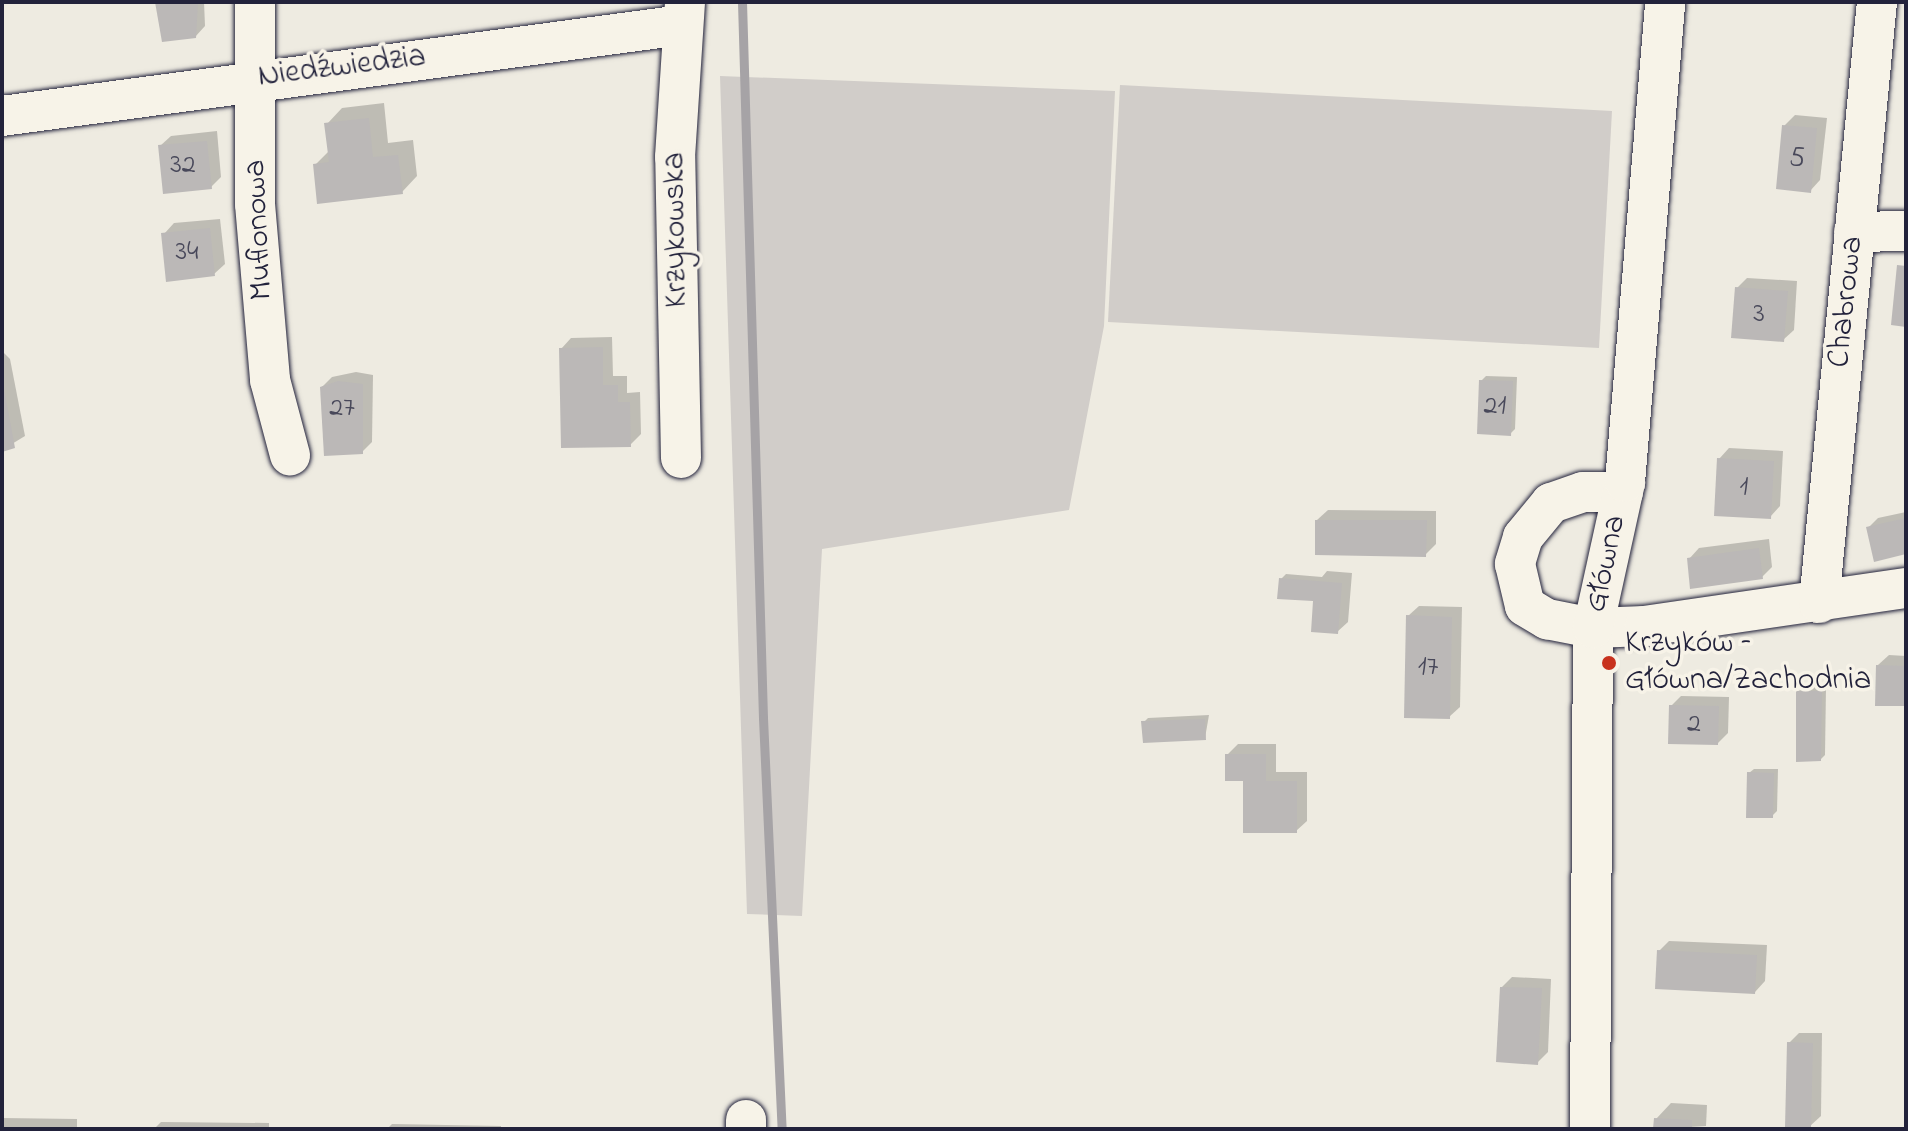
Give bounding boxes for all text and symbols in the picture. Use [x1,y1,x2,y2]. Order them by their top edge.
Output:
street label: Niedźwiedzia [256,39,428,97]
house number: 5 [1789,142,1805,176]
house number: 32 [170,149,196,183]
street label: Krzykowska [656,152,698,308]
street label: Muflonowa [237,159,283,301]
street label: Chabrowa [1821,234,1873,370]
house number: 34 [175,236,199,270]
house number: 3 [1753,298,1765,332]
house number: 21 [1484,390,1506,424]
house number: 27 [329,392,355,426]
house number: 1 [1740,471,1748,505]
street label: Główna [1578,512,1636,616]
place label: Krzyków – Główna/Zachodnia [1625,626,1871,701]
house number: 17 [1418,651,1438,685]
marker: Krzyków – Główna/Zachodnia [1600,654,1618,672]
house number: 2 [1687,708,1701,742]

